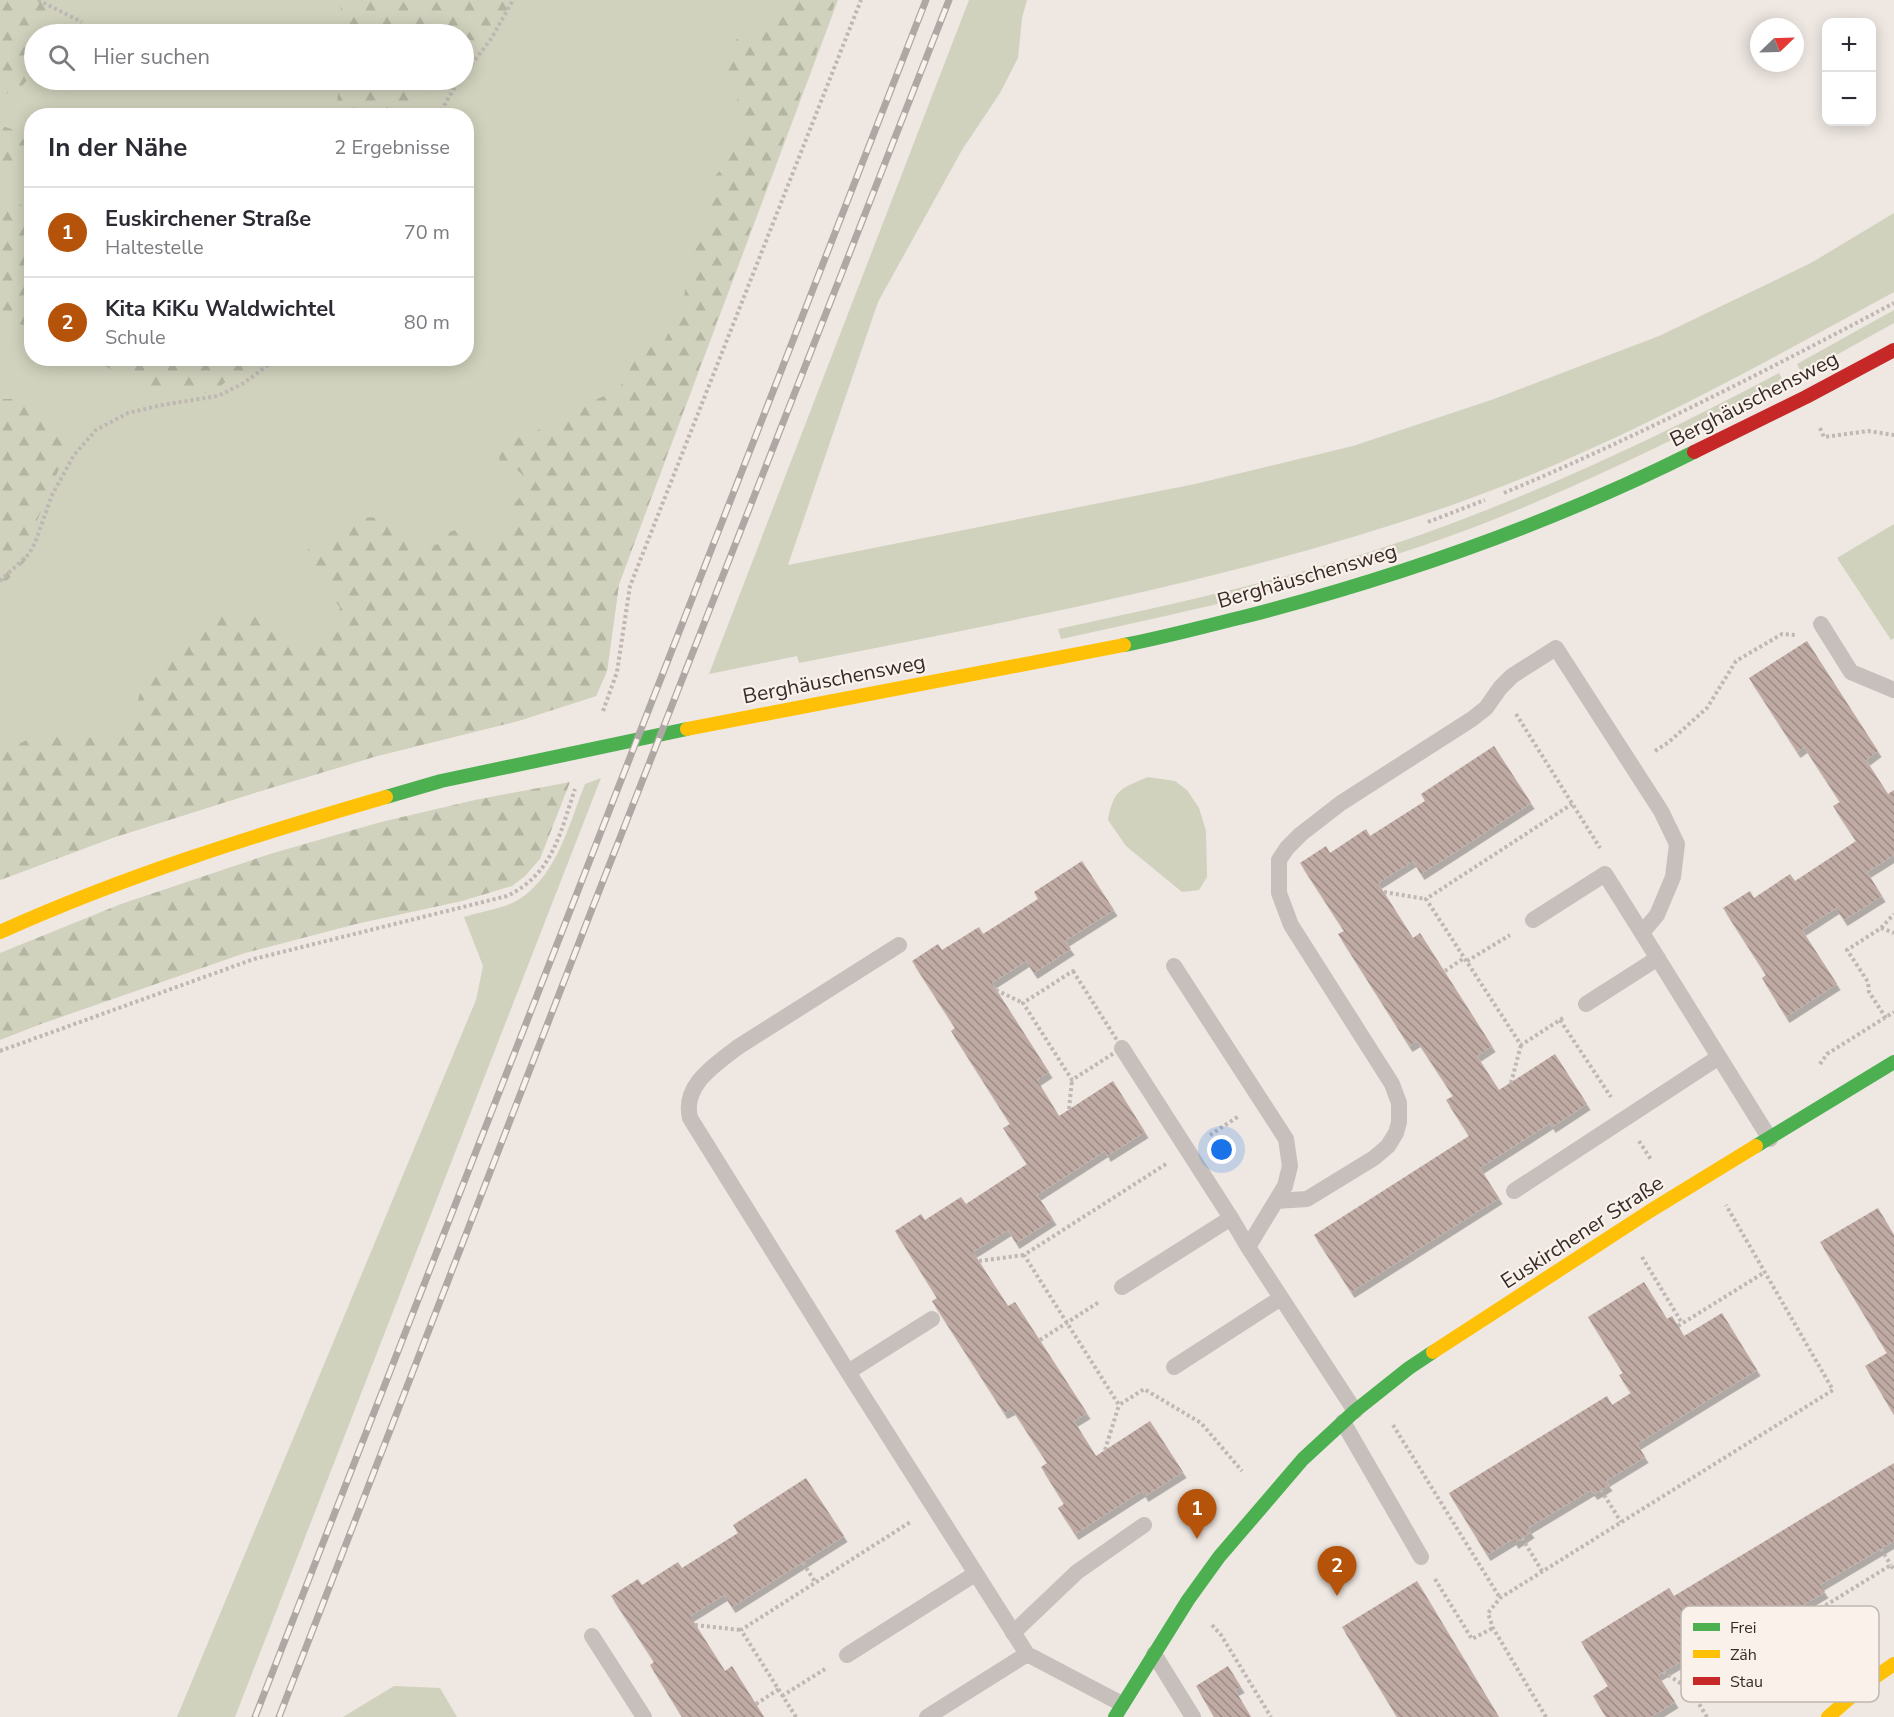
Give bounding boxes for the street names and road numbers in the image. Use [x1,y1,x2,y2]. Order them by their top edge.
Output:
street label: Berghäuschensweg [1665,344,1843,454]
street label: Berghäuschensweg [1214,537,1400,615]
street label: Berghäuschensweg [740,648,928,710]
street label: Euskirchener Straße [1495,1169,1669,1295]

